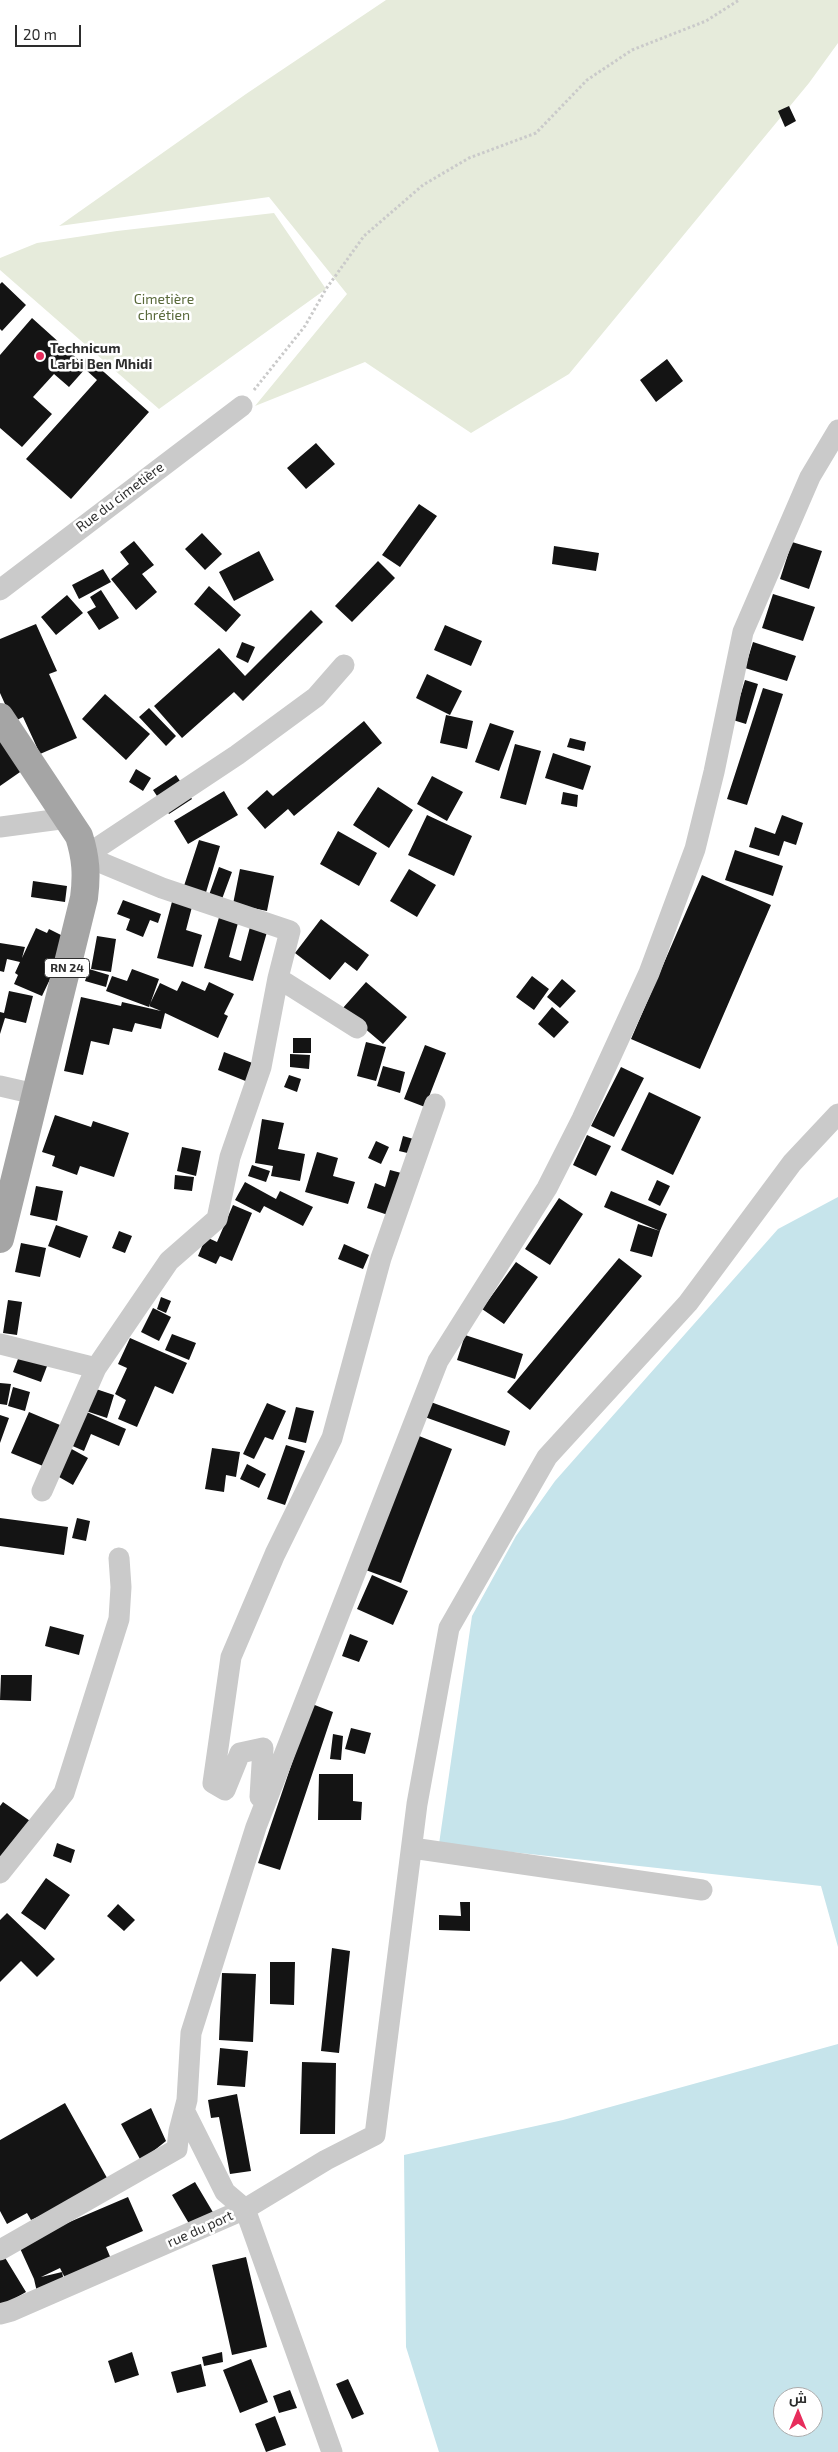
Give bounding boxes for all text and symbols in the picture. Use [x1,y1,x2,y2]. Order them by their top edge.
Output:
scale bar [18,15,84,47]
text: 20 m [23,25,57,43]
park label: Cimetière chrétien [134,291,194,324]
place label: Technicum Larbi Ben Mhidi [50,340,152,372]
marker: Technicum Larbi Ben Mhidi [34,350,46,362]
street label: Rue du cimetière [73,458,167,536]
road number: RN 24 [44,958,90,978]
street label: rue du port [164,2207,236,2251]
north arrow [773,2387,823,2437]
text: ش [789,2389,807,2406]

